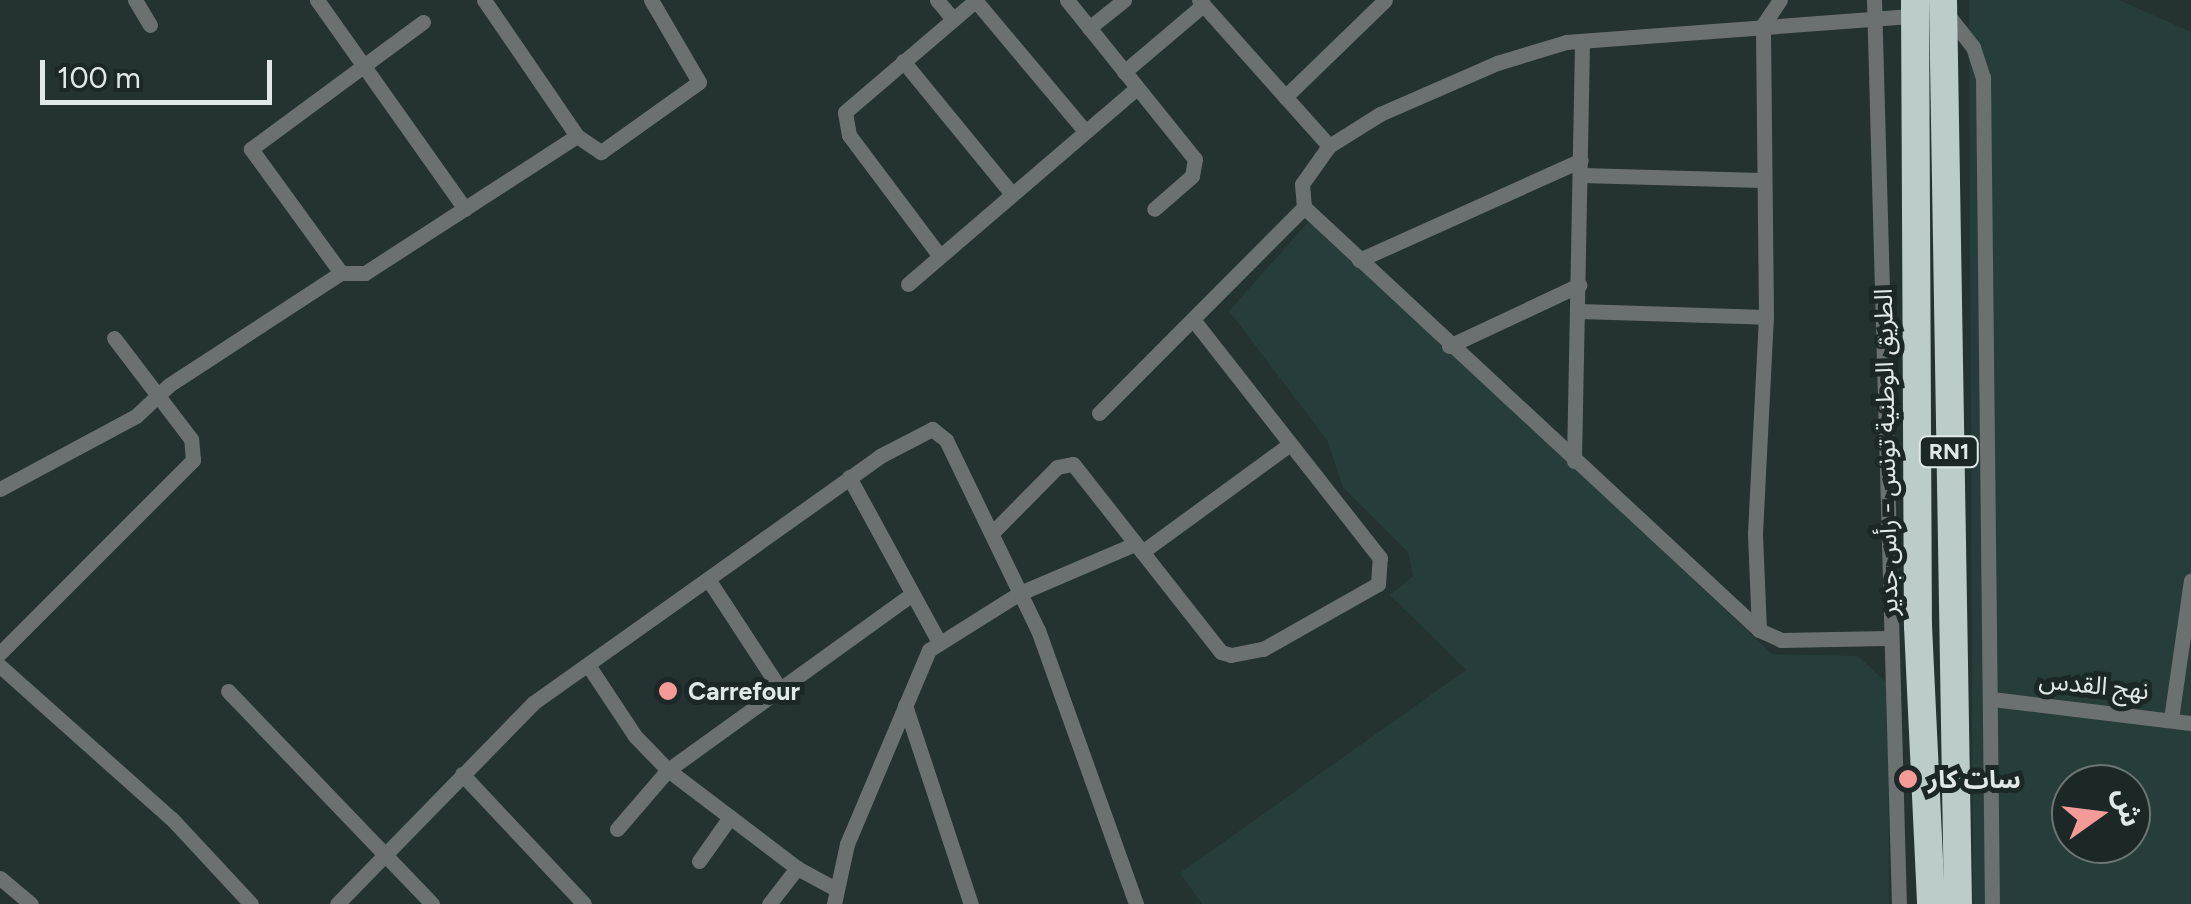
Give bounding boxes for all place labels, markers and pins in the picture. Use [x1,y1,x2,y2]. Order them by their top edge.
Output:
place label: Carrefour [688,676,800,706]
marker: Carrefour [657,680,679,702]
place label: سات كار [1928,764,2021,794]
marker: سات كار [1897,768,1919,790]

